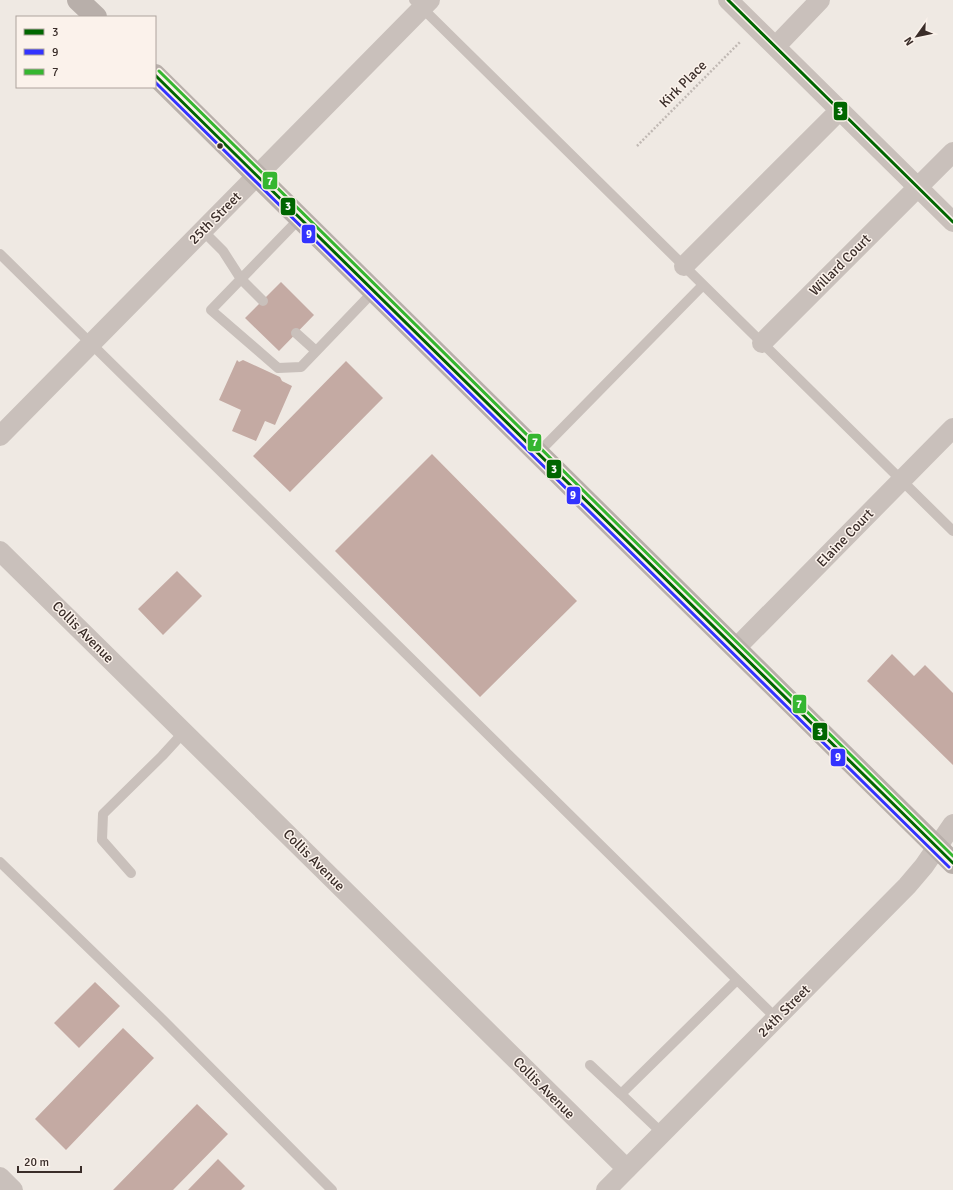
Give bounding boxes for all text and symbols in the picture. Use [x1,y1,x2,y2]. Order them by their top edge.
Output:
legend [16,16,156,88]
north arrow [897,16,937,56]
text: 3 [52,25,58,40]
text: N [901,34,917,48]
text: 9 [52,45,58,60]
street label: Kirk Place [656,57,710,111]
text: 7 [52,65,58,80]
line badge: 3 [833,101,848,121]
text: 3 [837,105,843,118]
unlabelled marker [215,141,225,151]
line badge: 7 [262,171,278,190]
text: 7 [267,175,273,188]
street label: 25th Street [185,188,245,248]
line badge: 3 [280,197,296,216]
text: 3 [285,200,291,213]
line badge: 9 [301,224,316,244]
text: 9 [306,228,312,241]
street label: Willard Court [806,231,874,299]
line badge: 7 [527,433,542,452]
text: 7 [532,436,538,449]
line badge: 3 [546,459,562,479]
text: 3 [551,463,557,476]
line badge: 9 [566,486,581,505]
text: 9 [570,489,576,502]
street label: Elaine Court [813,505,877,571]
street label: Collis Avenue [49,598,117,666]
line badge: 7 [792,694,807,714]
text: 7 [796,698,802,711]
line badge: 3 [812,722,828,741]
text: 3 [817,726,823,739]
line badge: 9 [830,748,846,767]
text: 9 [835,751,841,764]
street label: Collis Avenue [280,826,348,894]
street label: 24th Street [754,981,814,1041]
street label: Collis Avenue [510,1054,578,1122]
scale bar [18,1148,81,1174]
text: 20 m [24,1155,49,1170]

